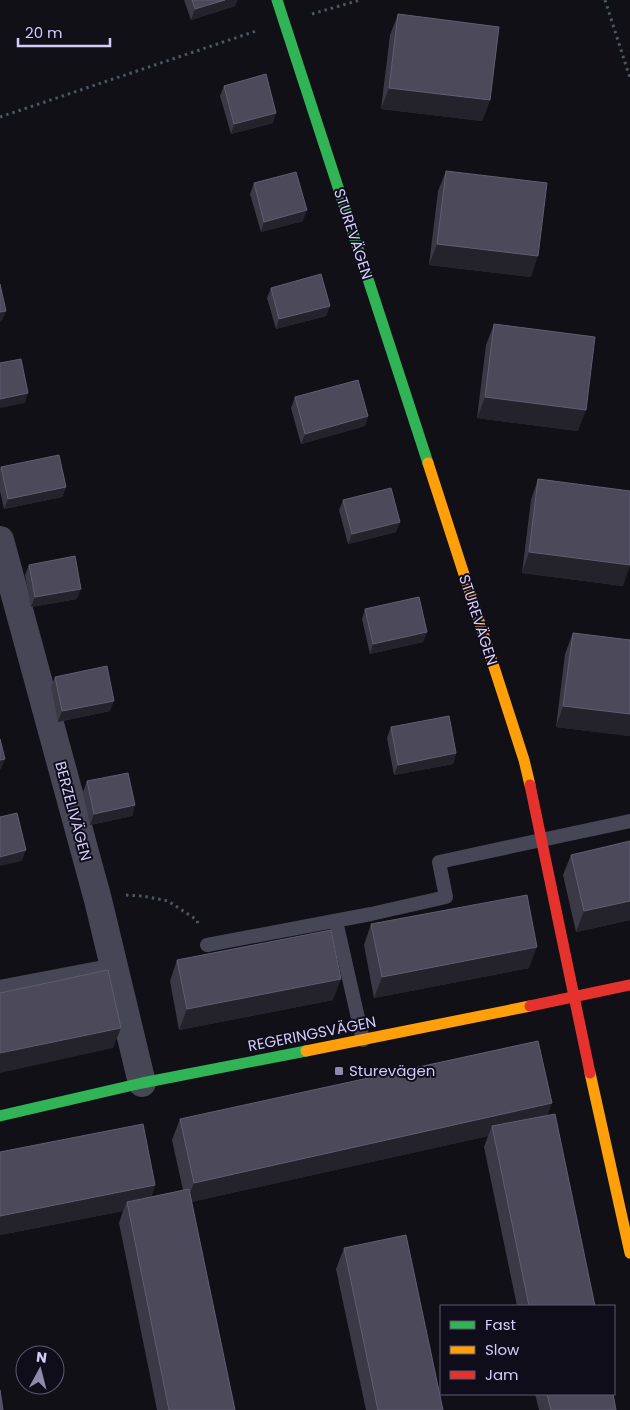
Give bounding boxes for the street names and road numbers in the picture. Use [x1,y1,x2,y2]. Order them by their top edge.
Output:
street label: STUREVÄGEN [329,186,378,282]
street label: STUREVÄGEN [454,572,503,668]
street label: BERZELIVÄGEN [50,759,97,863]
street label: REGERINGSVÄGEN [246,1011,378,1056]

